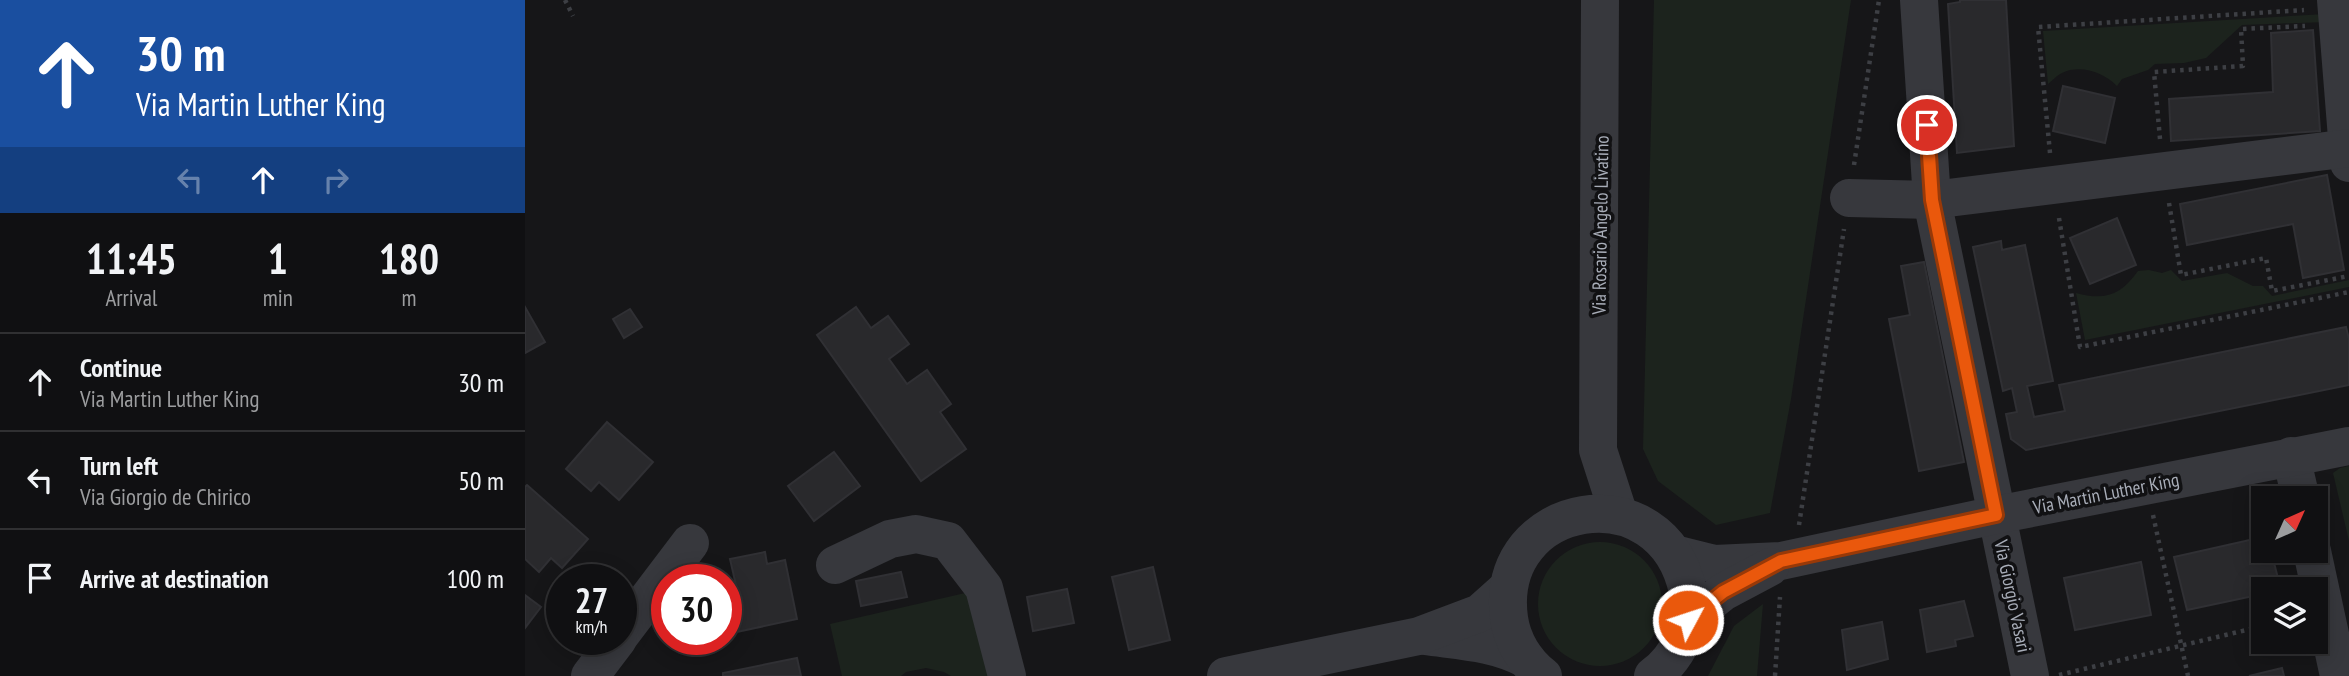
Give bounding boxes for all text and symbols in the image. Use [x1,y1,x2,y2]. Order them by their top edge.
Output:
text: 30 m [136,21,225,85]
icon: ahead [21,28,112,119]
text: Via Martin Luther King [136,83,386,125]
pin [1897,95,1957,155]
icon: arrive [1908,106,1946,144]
street label: Via Rosario Angelo Livatino [1586,135,1614,316]
icon: left [171,161,209,199]
icon: ahead [244,161,282,199]
icon: right [317,161,355,199]
text: 11:45 [86,231,177,286]
text: 1 [268,231,288,286]
text: 180 [379,231,439,286]
text: Arrival [105,283,157,312]
text: min [263,283,293,312]
text: m [401,283,416,312]
text: Continue [80,351,162,384]
icon: ahead [21,363,59,401]
text: 30 m [458,366,504,399]
text: Via Martin Luther King [80,384,259,413]
text: Turn left [80,449,158,482]
icon: left [21,461,59,499]
text: 50 m [458,464,504,497]
street label: Via Martin Luther King [2030,467,2181,519]
text: Via Giorgio de Chirico [80,482,251,511]
north arrow [2251,486,2327,564]
map controls [2251,486,2328,654]
street label: Via Giorgio Vasari [1989,537,2037,655]
icon: arrive [21,559,59,597]
text: Arrive at destination [80,562,269,595]
text: 100 m [446,562,504,595]
speed limit sign: 30 [651,564,742,655]
text: 27 [575,577,608,623]
button: layers [2251,577,2328,654]
position arrow [1651,583,1725,657]
text: km/h [576,615,607,638]

